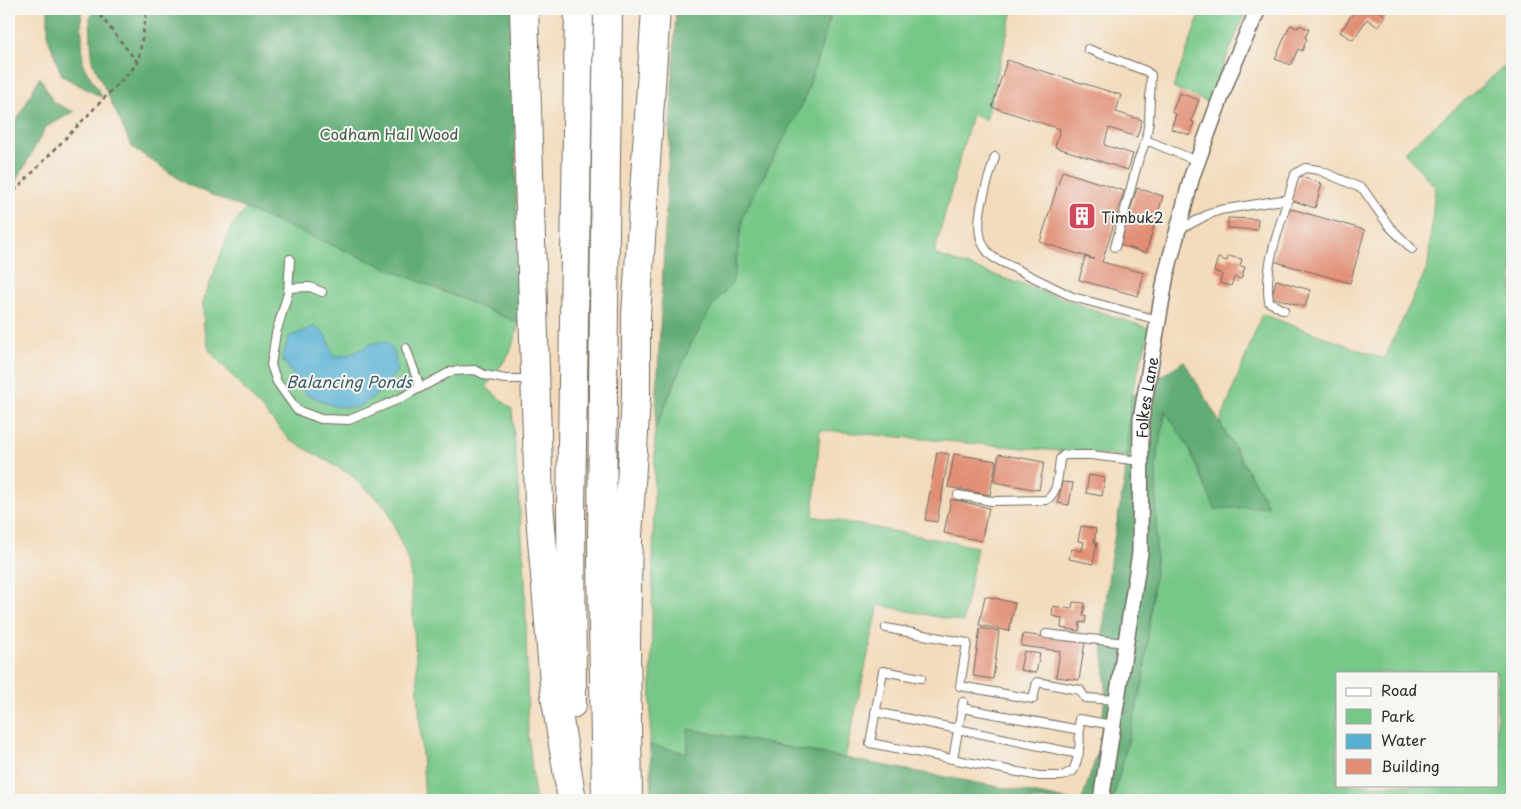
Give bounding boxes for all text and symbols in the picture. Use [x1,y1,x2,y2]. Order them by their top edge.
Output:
park label: Codham Hall Wood [320,122,458,145]
building icon: Timbuk2 [1067,201,1097,231]
place label: Timbuk2 [1101,205,1164,228]
street label: Folkes Lane [1129,355,1163,438]
water label: Balancing Ponds [286,369,413,393]
legend [1336,672,1498,786]
text: Road [1381,678,1417,701]
text: Park [1381,704,1415,727]
text: Water [1381,728,1426,751]
text: Building [1381,754,1440,777]

